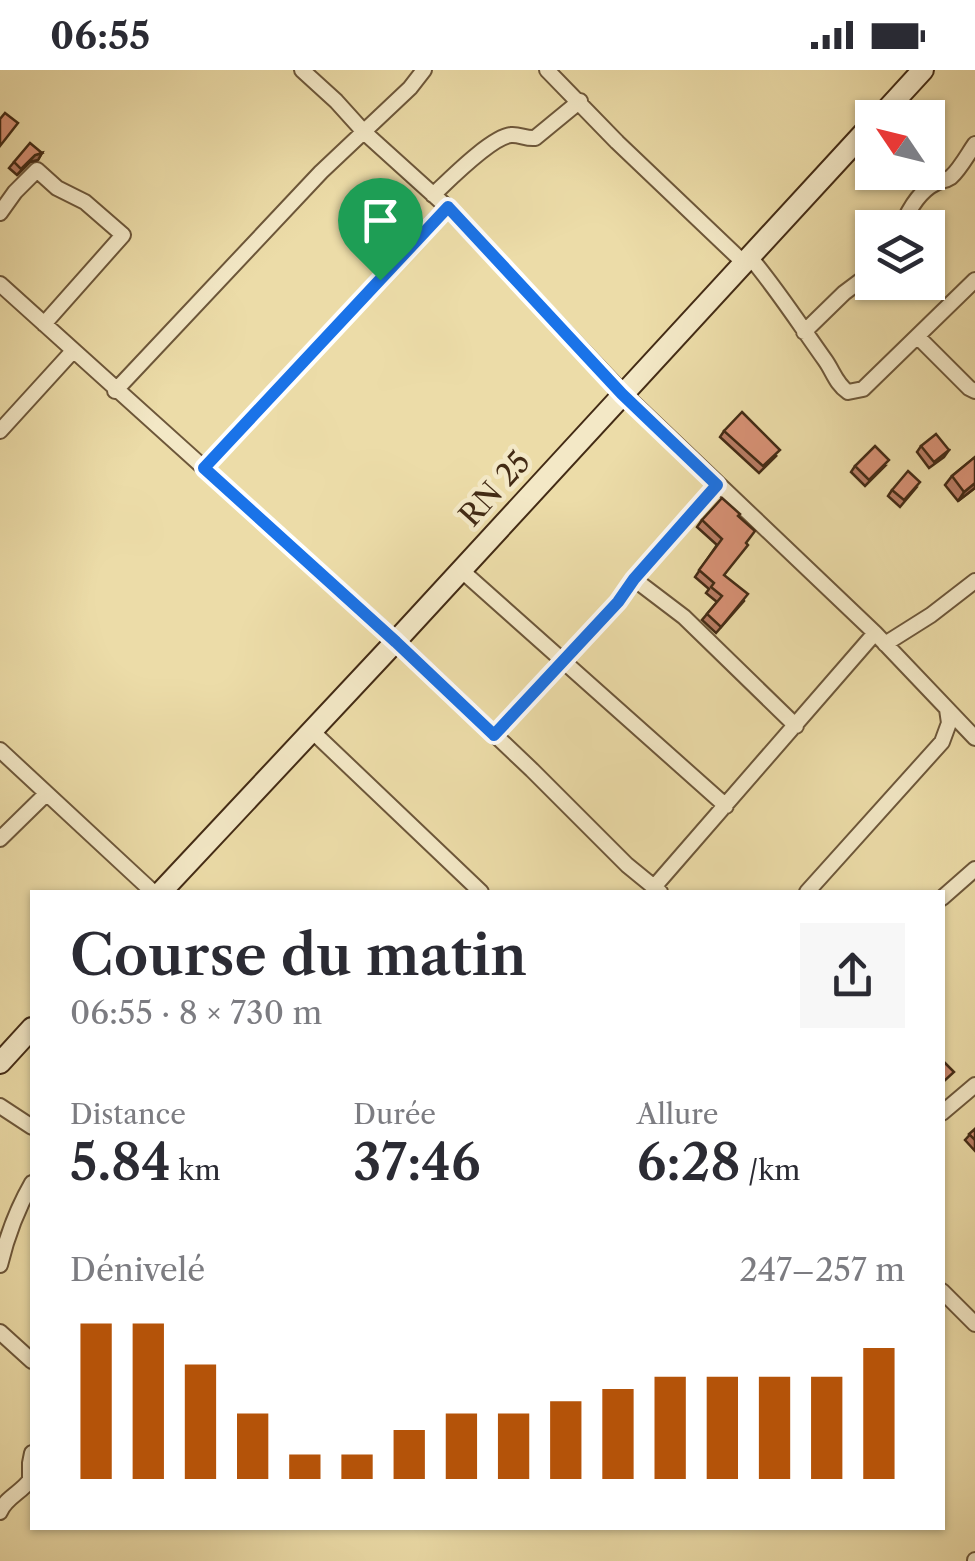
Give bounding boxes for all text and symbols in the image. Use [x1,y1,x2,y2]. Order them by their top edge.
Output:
text: 06:55 [50,12,150,59]
north arrow [855,100,945,190]
map controls [855,100,945,300]
pin [338,178,423,281]
icon: arrive [353,193,408,248]
button: layers [855,210,945,300]
street label: RN 25 [451,444,538,534]
text: Course du matin [70,922,527,989]
button: share [800,923,905,1028]
text: 06:55 · 8 × 730 m [70,993,322,1032]
text: Distance [70,1097,186,1131]
text: Durée [353,1097,436,1131]
text: Allure [637,1097,718,1131]
text: 5.84 [70,1131,171,1193]
text: 37:46 [353,1131,481,1193]
text: 6:28 [637,1131,741,1193]
text: km [171,1153,221,1187]
text: /km [741,1153,800,1187]
text: Dénivelé [70,1250,205,1289]
text: 247–257 m [739,1250,905,1289]

